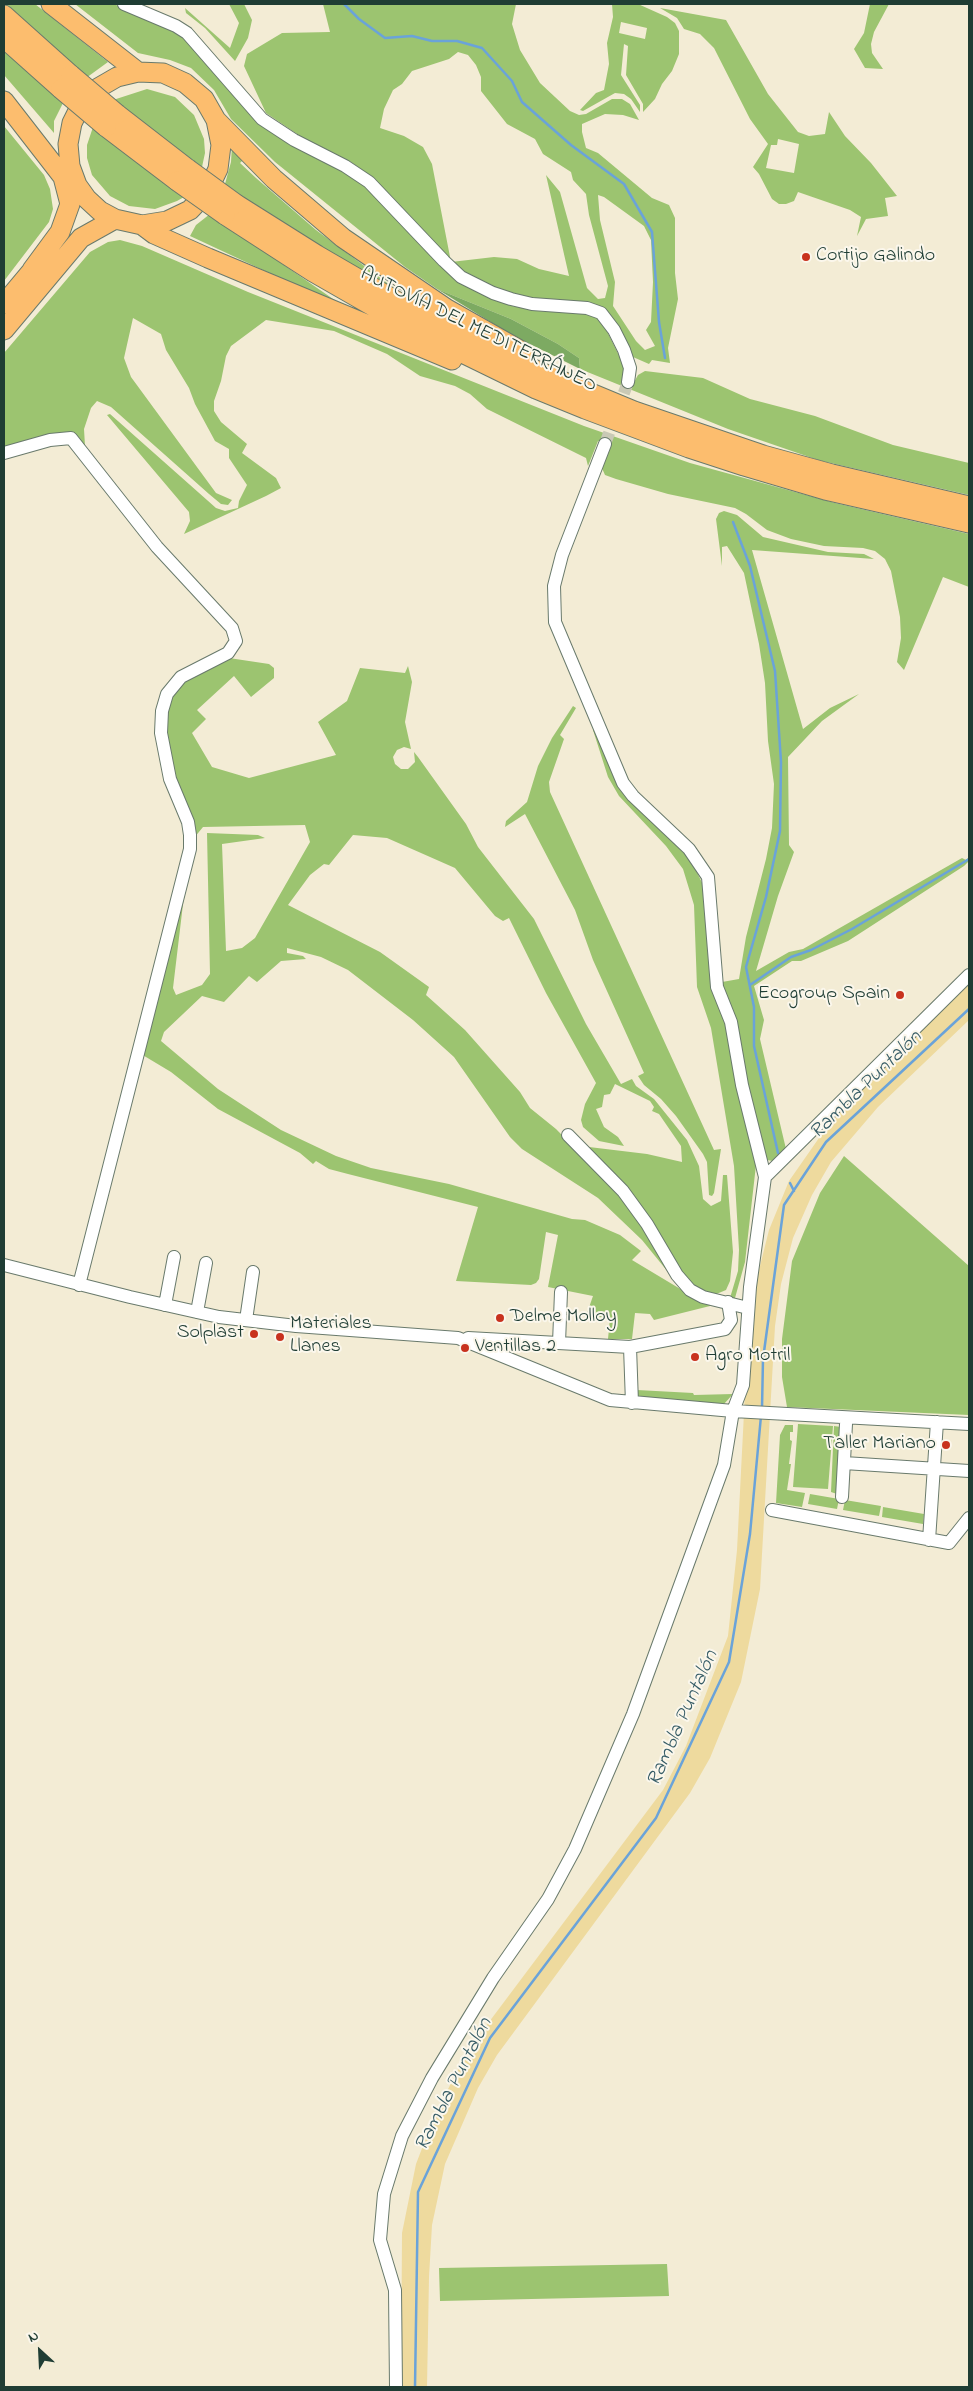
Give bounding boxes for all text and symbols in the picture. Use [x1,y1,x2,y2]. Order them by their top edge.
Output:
place label: Cortijo Galindo [816,245,935,269]
marker: Cortijo Galindo [800,251,812,263]
street label: AUTOVÍA DEL MEDITERRÁNEO [356,263,600,399]
place label: Ecogroup Spain [758,983,890,1007]
marker: Ecogroup Spain [894,989,906,1001]
water label: Rambla Puntalón [806,1026,928,1146]
place label: Delme Molloy [510,1306,617,1330]
marker: Delme Molloy [494,1312,506,1324]
place label: Materiales Llanes [290,1313,372,1360]
place label: Solplast [177,1322,244,1346]
marker: Solplast [248,1328,260,1340]
marker: Materiales Llanes [274,1331,286,1343]
place label: Ventillas 2 [475,1336,556,1360]
marker: Ventillas 2 [459,1342,471,1354]
place label: Agro Motril [705,1345,790,1369]
marker: Agro Motril [689,1351,701,1363]
place label: Taller Mariano [823,1433,936,1457]
marker: Taller Mariano [940,1439,952,1451]
water label: Rambla Puntalón [643,1647,725,1791]
water label: Rambla Puntalón [411,2014,499,2156]
text: N [25,2325,42,2348]
north arrow [15,2326,65,2376]

